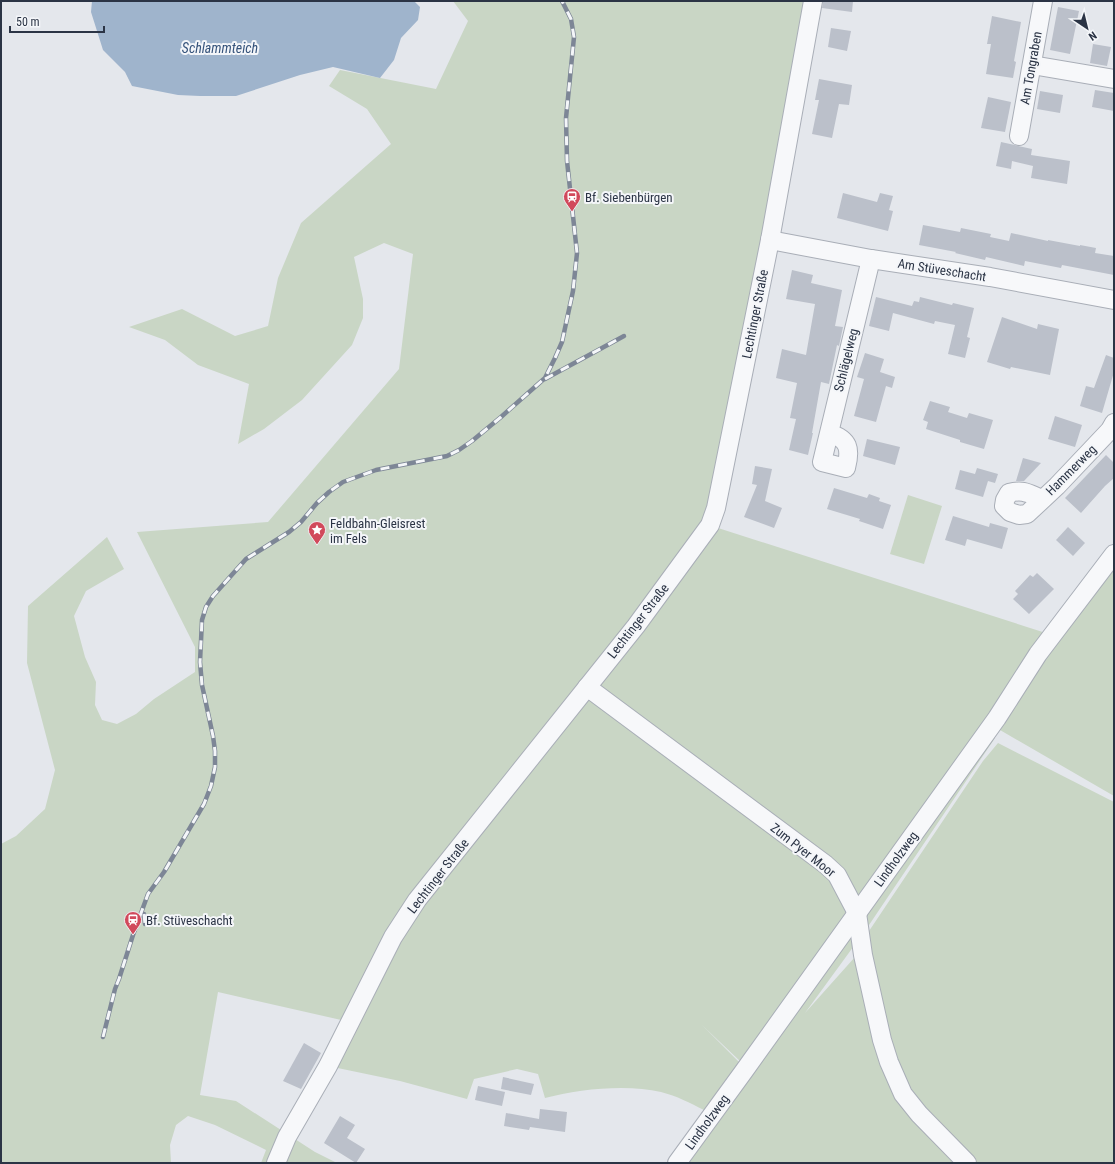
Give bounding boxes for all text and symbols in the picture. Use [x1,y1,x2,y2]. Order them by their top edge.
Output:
scale bar [10,8,104,34]
north arrow [1067,8,1107,48]
text: 50 m [16,15,40,29]
text: N [1086,29,1099,43]
street label: Am Tongraben [1017,30,1045,106]
water label: Schlammteich [182,40,258,56]
station icon: Bf. Siebenbürgen [562,187,582,212]
place label: Bf. Siebenbürgen [585,190,673,205]
street label: Am Stüveschacht [897,256,987,284]
street label: Lechtinger Straße [739,268,771,360]
street label: Schlägelweg [831,327,861,393]
street label: Hammerweg [1043,442,1099,498]
place label: Feldbahn-Gleisrest im Fels [330,516,426,546]
place icon: Feldbahn-Gleisrest im Fels [307,520,327,545]
street label: Lechtinger Straße [604,581,672,661]
street label: Zum Pyer Moor [768,820,838,880]
street label: Lindholzweg [871,829,921,889]
street label: Lechtinger Straße [404,836,472,916]
station icon: Bf. Stüveschacht [123,910,143,935]
place label: Bf. Stüveschacht [146,913,233,928]
street label: Lindholzweg [682,1092,732,1152]

